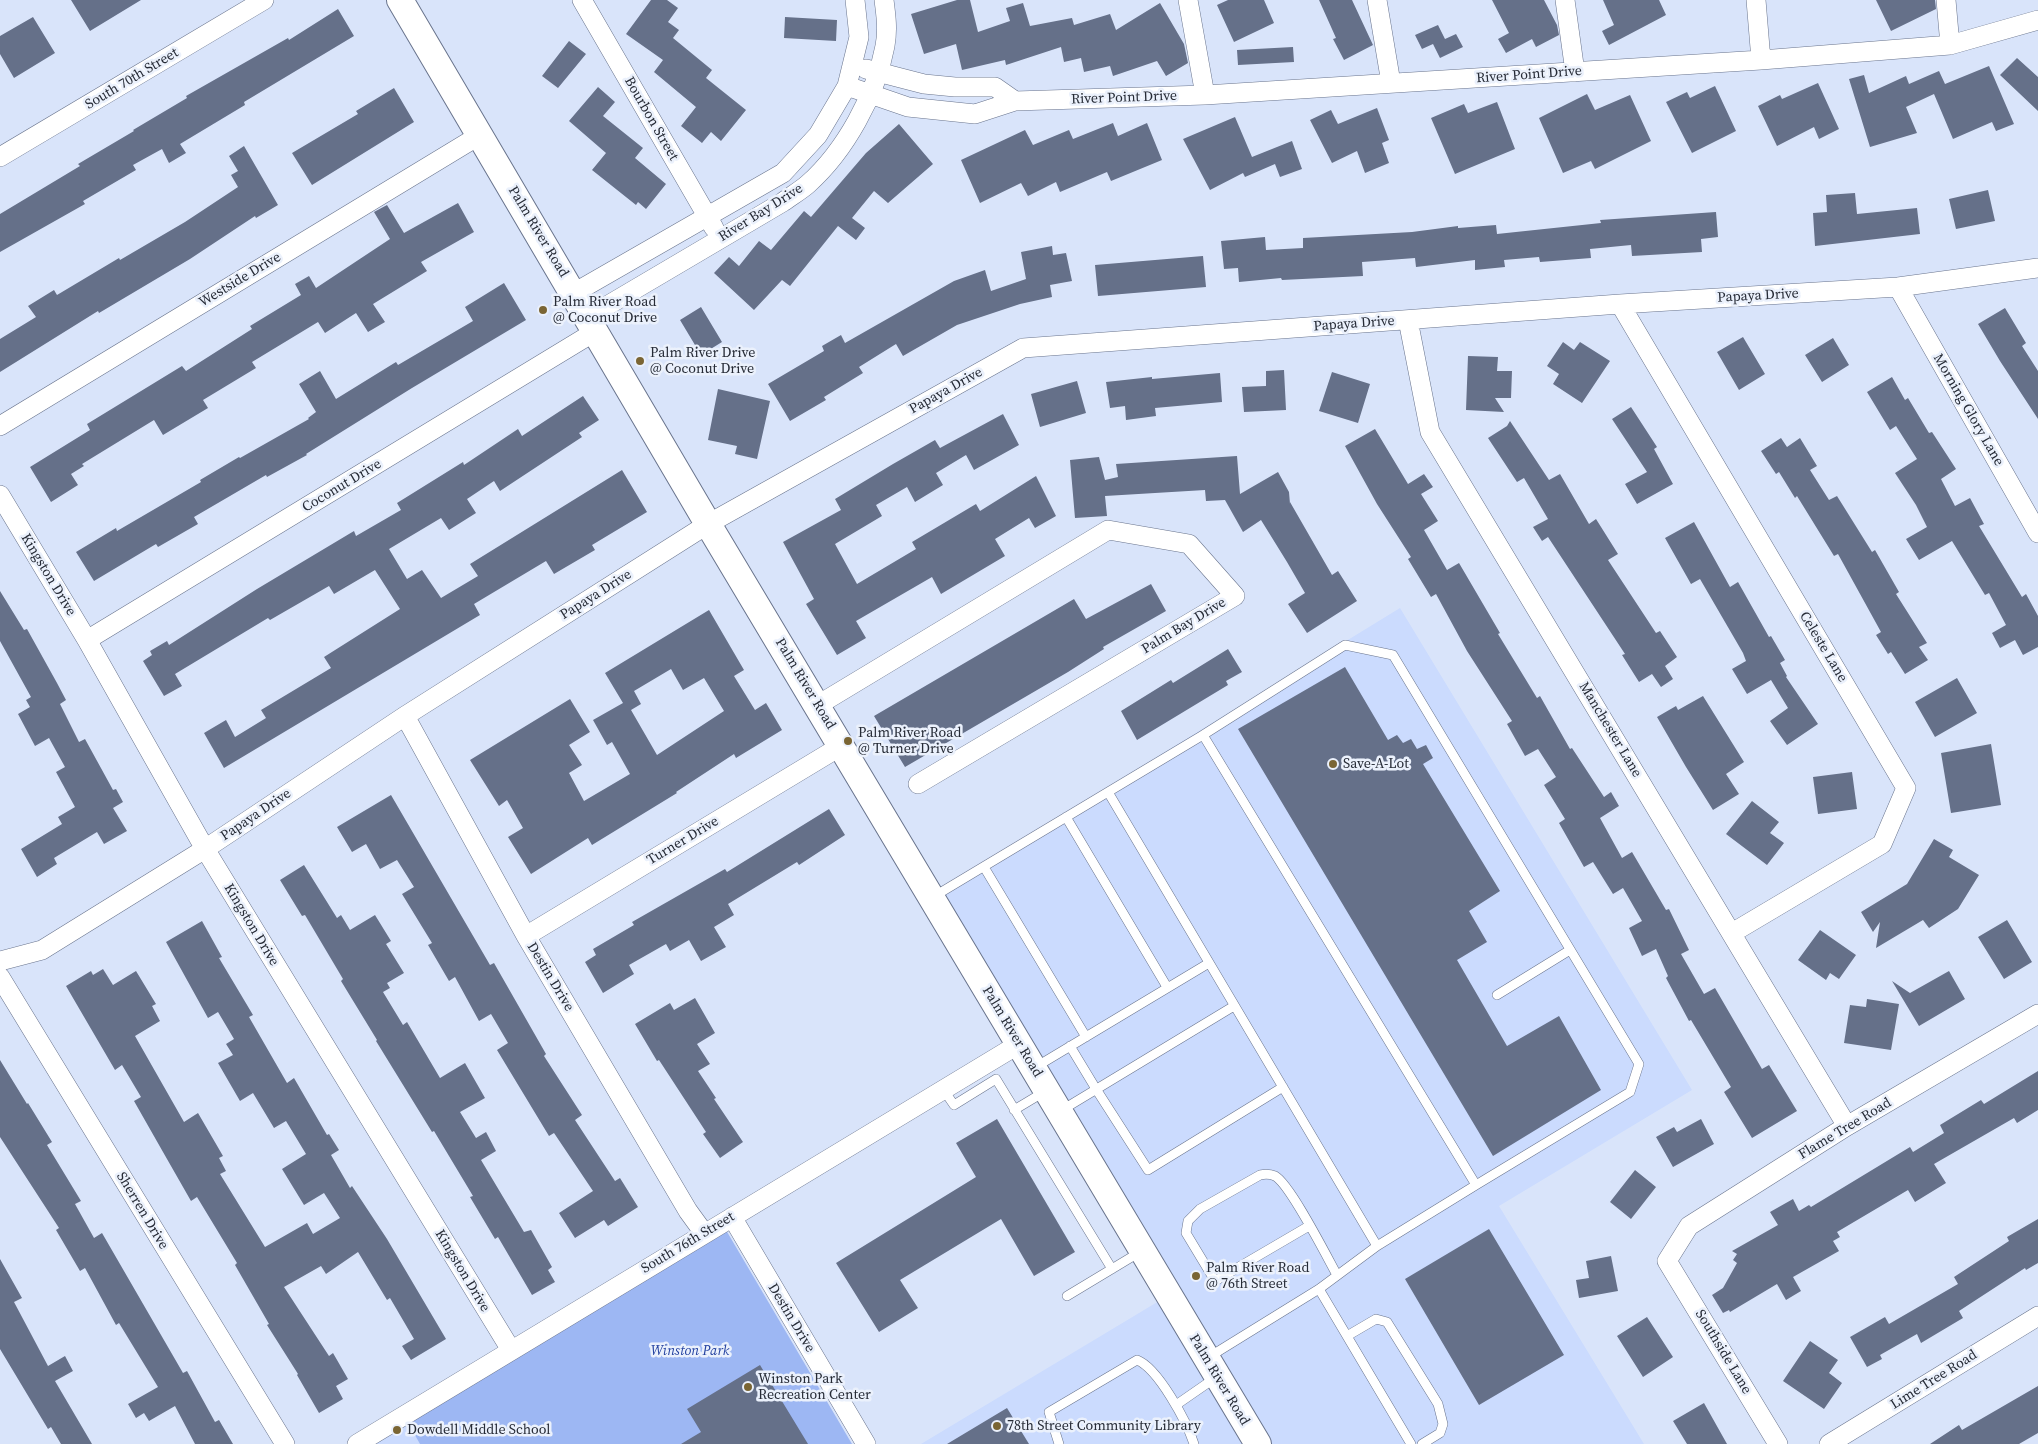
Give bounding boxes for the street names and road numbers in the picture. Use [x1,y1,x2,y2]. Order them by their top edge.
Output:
street label: South 70th Street [82,45,182,113]
street label: River Point Drive [1476,63,1582,87]
street label: Bourbon Street [620,74,682,164]
street label: River Point Drive [1071,88,1177,108]
street label: River Bay Drive [716,180,806,246]
street label: Palm River Road [504,183,572,281]
street label: Westside Drive [196,249,284,311]
street label: Papaya Drive [1717,285,1799,307]
street label: Papaya Drive [1313,313,1395,335]
street label: Morning Glory Lane [1929,351,2007,469]
street label: Papaya Drive [906,364,986,418]
street label: Coconut Drive [299,456,385,516]
street label: Kingston Drive [17,531,79,619]
street label: Papaya Drive [557,566,635,624]
street label: Palm Bay Drive [1139,594,1229,658]
street label: Celeste Lane [1795,609,1851,685]
street label: Palm River Road [771,635,839,733]
street label: Manchester Lane [1575,679,1645,781]
street label: Papaya Drive [218,785,294,845]
street label: Turner Drive [644,813,722,869]
street label: Kingston Drive [220,881,282,969]
street label: Destin Drive [523,940,577,1014]
street label: Palm River Road [978,983,1046,1081]
street label: Flame Tree Road [1796,1095,1894,1163]
street label: Sherren Drive [112,1169,172,1253]
street label: South 76th Street [638,1209,738,1277]
street label: Kingston Drive [431,1227,493,1315]
street label: Destin Drive [764,1281,818,1355]
street label: Southside Lane [1691,1307,1755,1397]
street label: Palm River Road [1185,1331,1253,1429]
street label: Lime Tree Road [1888,1347,1980,1413]

